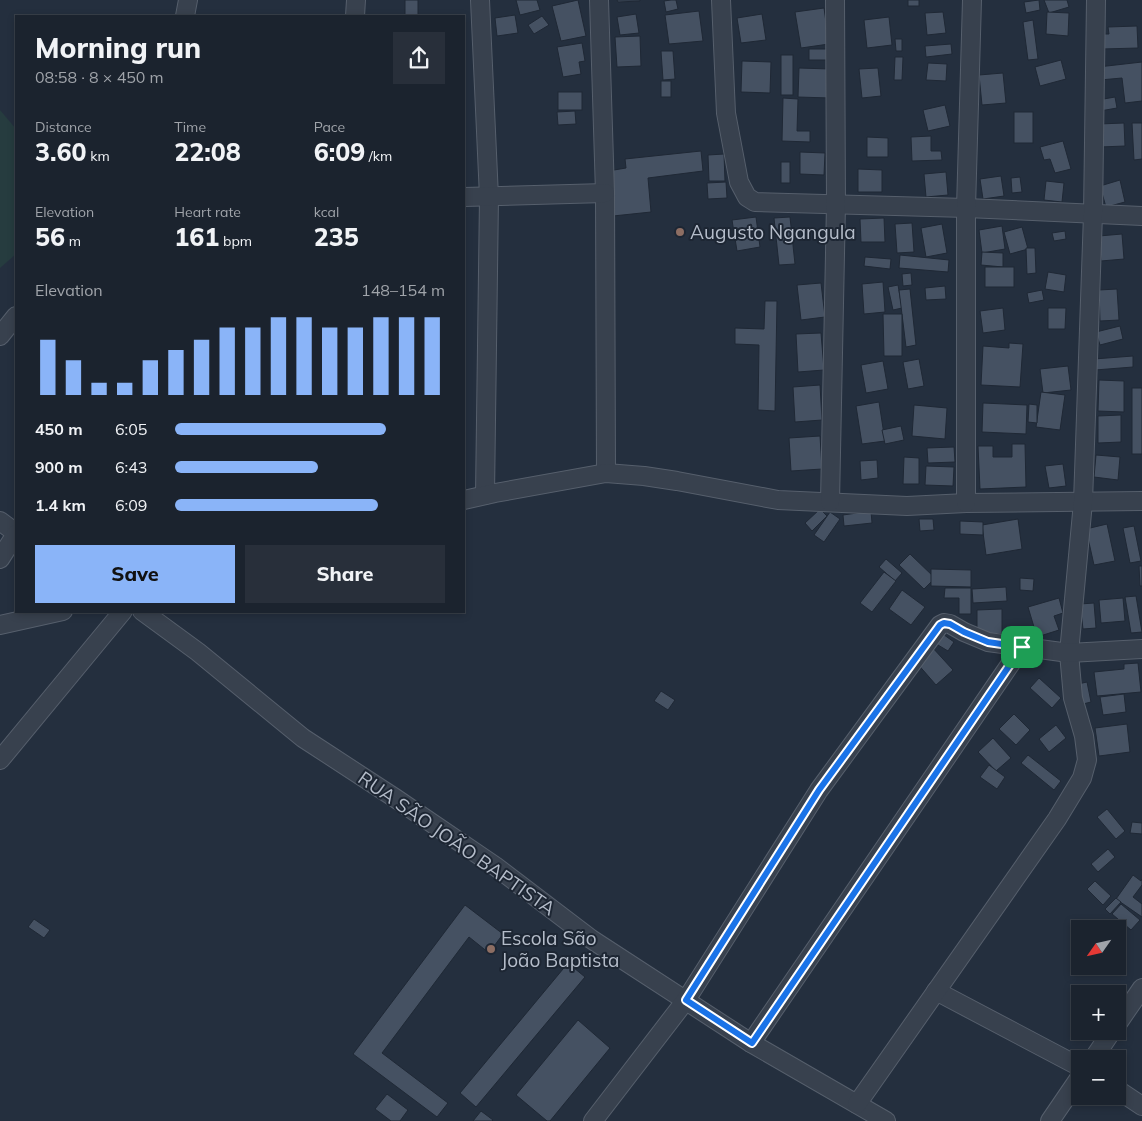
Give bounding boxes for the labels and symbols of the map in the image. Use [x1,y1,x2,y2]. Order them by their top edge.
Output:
place label: Augusto Ngangula [690,220,856,244]
marker: Augusto Ngangula [674,226,686,238]
pin [1001,626,1043,668]
street label: RUA SÃO JOÃO BAPTISTA [354,766,560,920]
north arrow [1071,920,1126,975]
place label: Escola São João Baptista [501,926,620,972]
marker: Escola São João Baptista [485,943,497,955]

